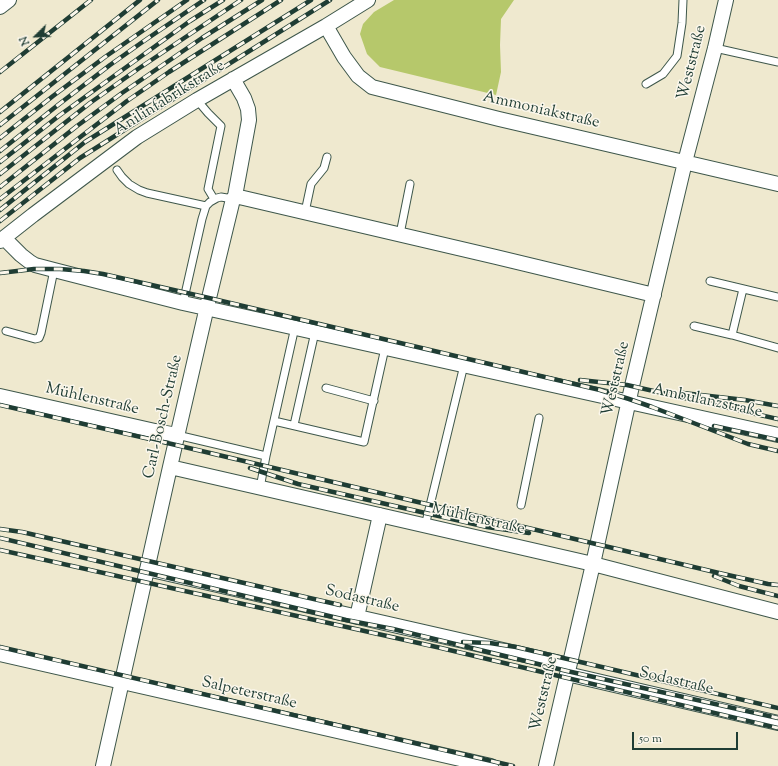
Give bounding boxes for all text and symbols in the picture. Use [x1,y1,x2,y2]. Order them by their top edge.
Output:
north arrow [16,16,56,56]
street label: Weststraße [674,24,712,102]
text: N [16,34,34,48]
street label: Anilinfabrikstraße [111,57,229,141]
street label: Ammoniakstraße [481,88,601,134]
street label: Weststraße [599,340,635,418]
street label: Carl-Bosch-Straße [140,353,188,481]
street label: Mühlenstraße [43,380,141,420]
street label: Ambulanzstraße [650,381,764,423]
street label: Mühlenstraße [429,500,527,540]
street label: Sodastraße [323,582,401,618]
street label: Weststraße [527,655,563,733]
street label: Sodastraße [637,664,715,700]
street label: Salpeterstraße [199,674,299,714]
scale bar [634,724,740,750]
text: 50 m [639,730,662,748]

